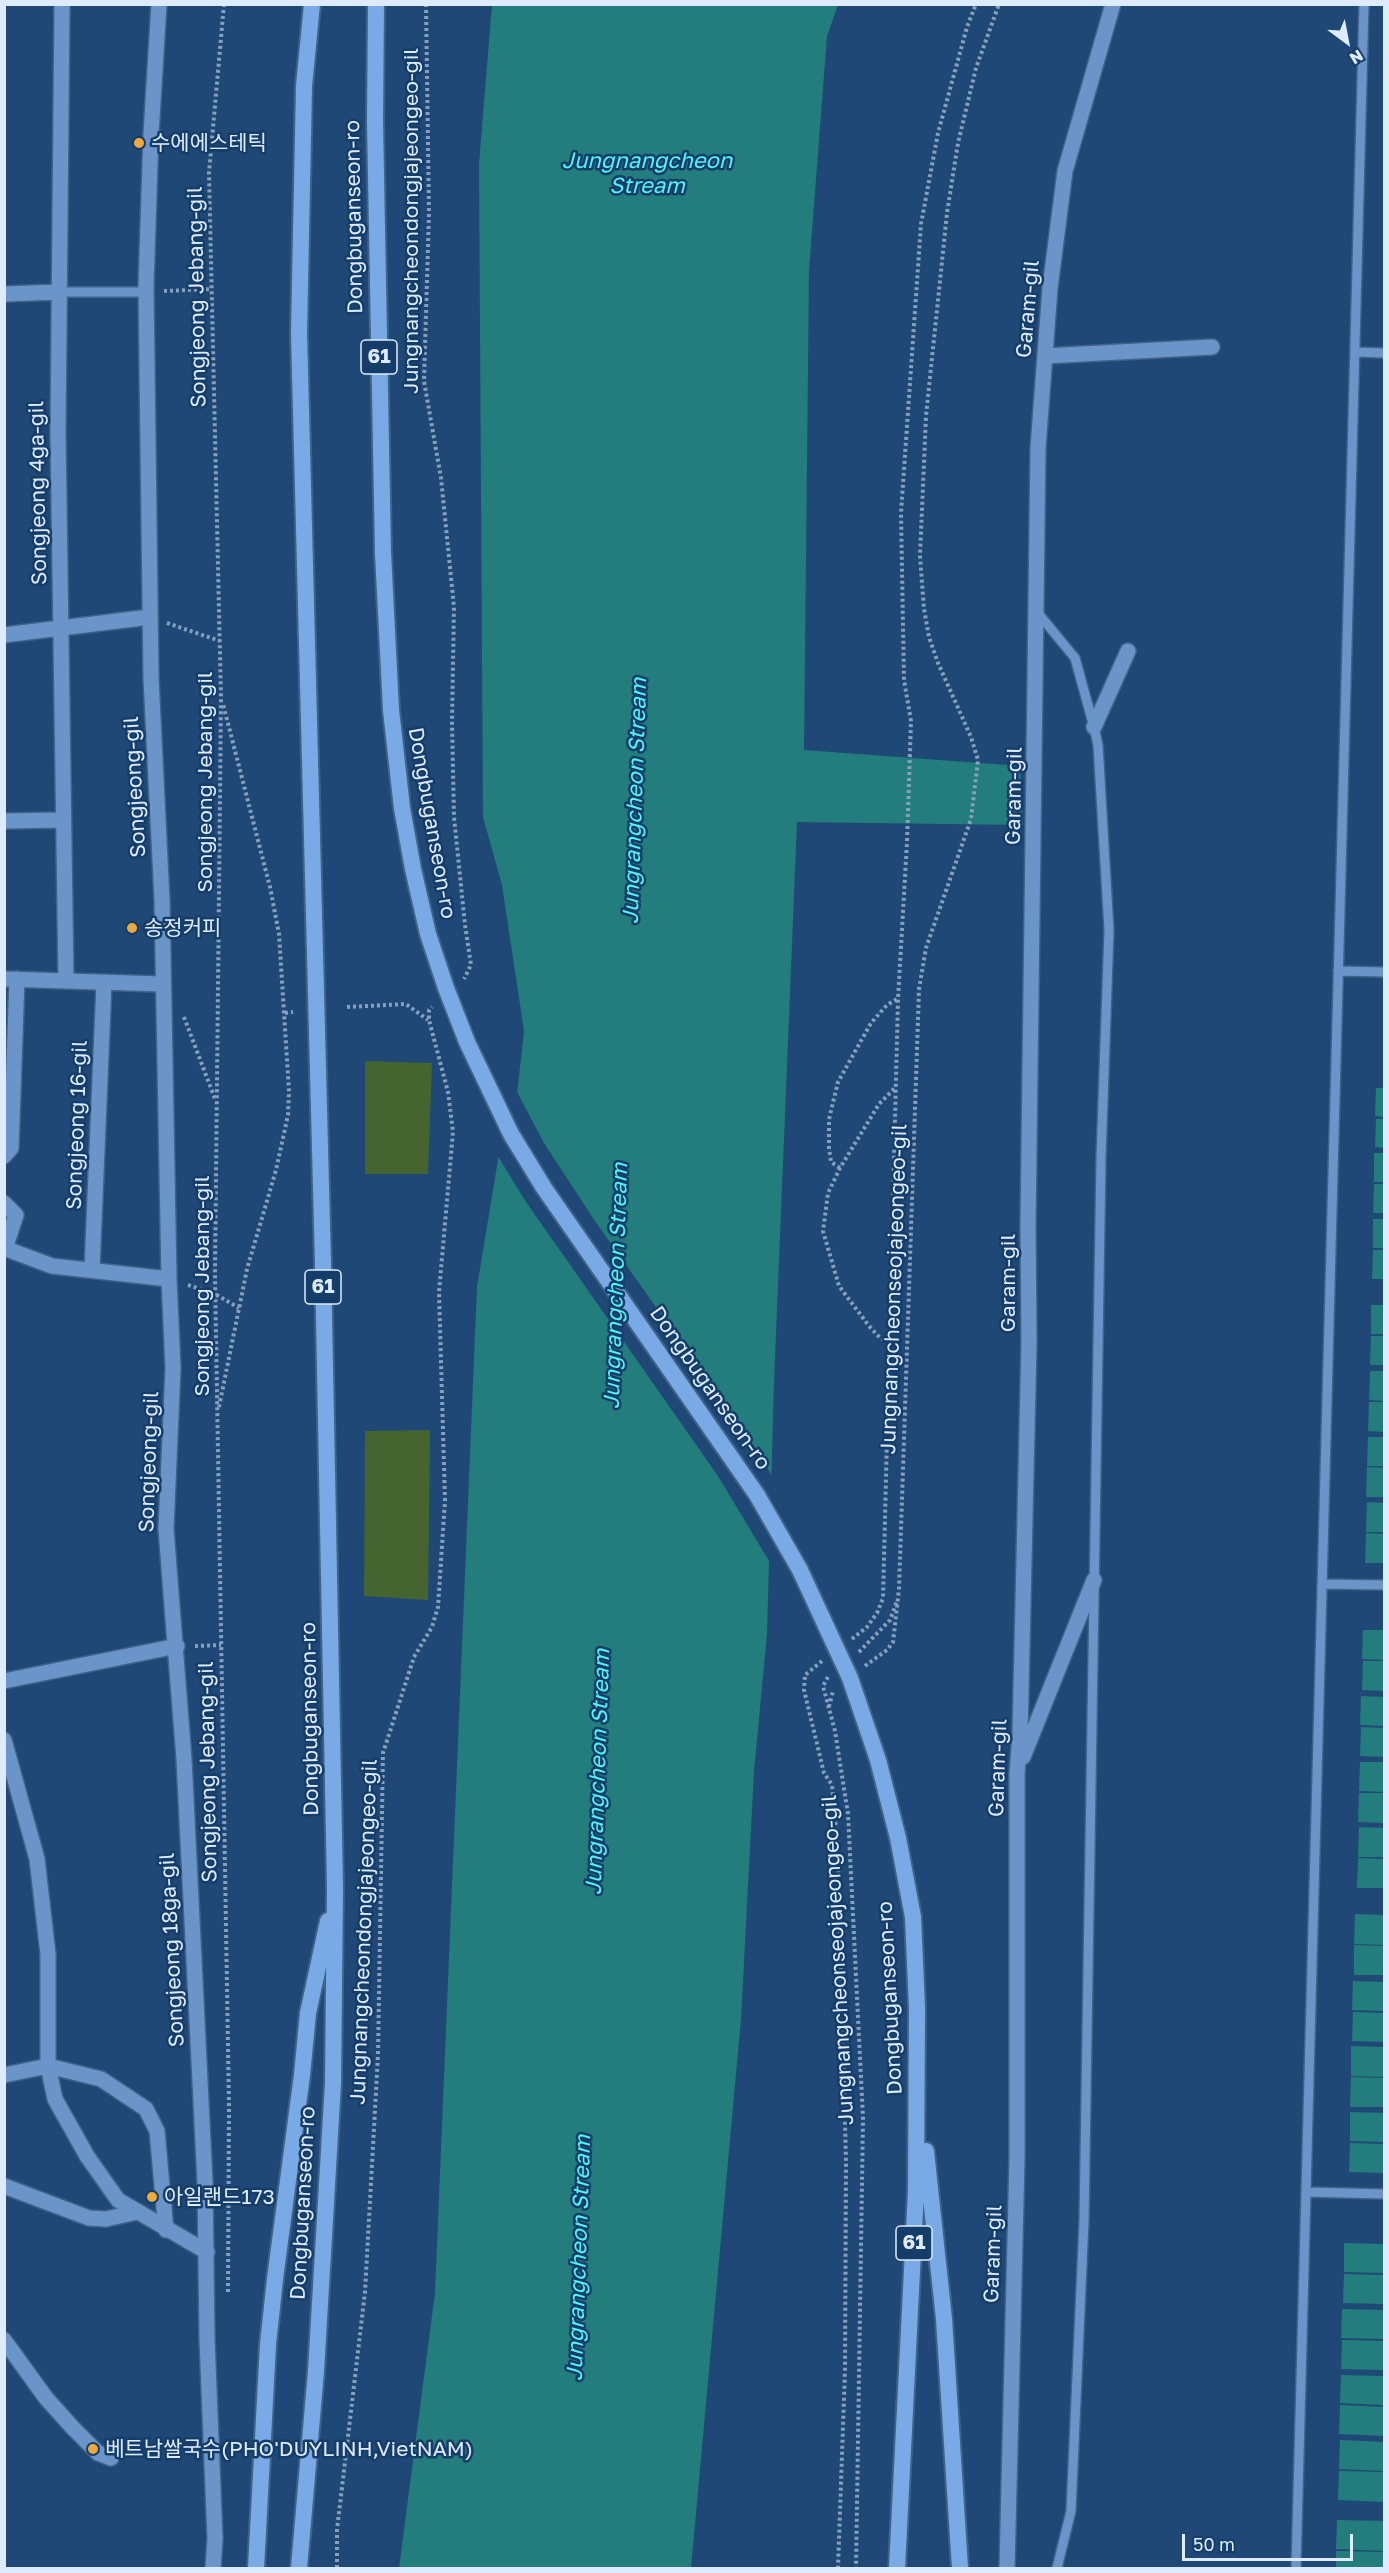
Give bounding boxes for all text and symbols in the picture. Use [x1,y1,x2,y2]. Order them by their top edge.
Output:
north arrow [1317,12,1377,72]
text: N [1346,46,1367,69]
street label: Jungnangcheondongjajeongeo-gil [398,48,424,394]
street label: Dongbuganseon-ro [340,120,368,314]
place label: 수에에스테틱 [151,130,267,156]
marker: 수에에스테틱 [132,136,146,150]
water label: Jungnangcheon Stream [562,148,732,200]
street label: Songjeong Jebang-gil [182,186,212,408]
street label: Garam-gil [1011,259,1045,359]
road number: 61 [361,340,397,374]
street label: Songjeong 4ga-gil [24,401,52,585]
street label: Songjeong Jebang-gil [192,671,218,893]
water label: Jungrangcheon Stream [618,677,652,925]
street label: Songjeong-gil [119,716,151,858]
street label: Dongbuganseon-ro [403,725,461,921]
street label: Garam-gil [1001,747,1027,845]
place label: 송정커피 [144,915,221,941]
marker: 송정커피 [125,921,139,935]
street label: Songjeong 16-gil [61,1040,93,1210]
street label: Jungnangcheonseojajeongeo-gil [876,1123,912,1455]
water label: Jungrangcheon Stream [599,1162,633,1410]
street label: Songjeong Jebang-gil [189,1175,215,1397]
street label: Garam-gil [995,1234,1021,1332]
road number: 61 [305,1270,341,1304]
street label: Dongbuganseon-ro [644,1301,776,1475]
street label: Songjeong-gil [134,1391,164,1533]
street label: Dongbuganseon-ro [296,1622,324,1816]
water label: Jungrangcheon Stream [581,1648,615,1896]
street label: Songjeong Jebang-gil [193,1661,223,1883]
street label: Garam-gil [984,1718,1012,1818]
street label: Jungnangcheondongjajeongeo-gil [345,1759,383,2105]
street label: Jungnangcheonseojajeongeo-gil [817,1794,859,2126]
street label: Songjeong 18ga-gil [154,1852,190,2048]
street label: Dongbuganseon-ro [872,1901,908,2095]
street label: Dongbuganseon-ro [285,2106,321,2300]
water label: Jungrangcheon Stream [562,2134,596,2382]
place label: 아일랜드173 [164,2184,275,2210]
marker: 아일랜드173 [145,2190,159,2204]
street label: Garam-gil [979,2204,1007,2304]
road number: 61 [896,2226,932,2260]
place label: 베트남쌀국수(PHO'DUYLINH,VietNAM) [105,2436,473,2462]
marker: 베트남쌀국수(PHO'DUYLINH,VietNAM) [86,2442,100,2456]
scale bar [1185,2522,1356,2560]
text: 50 m [1193,2533,1235,2555]

